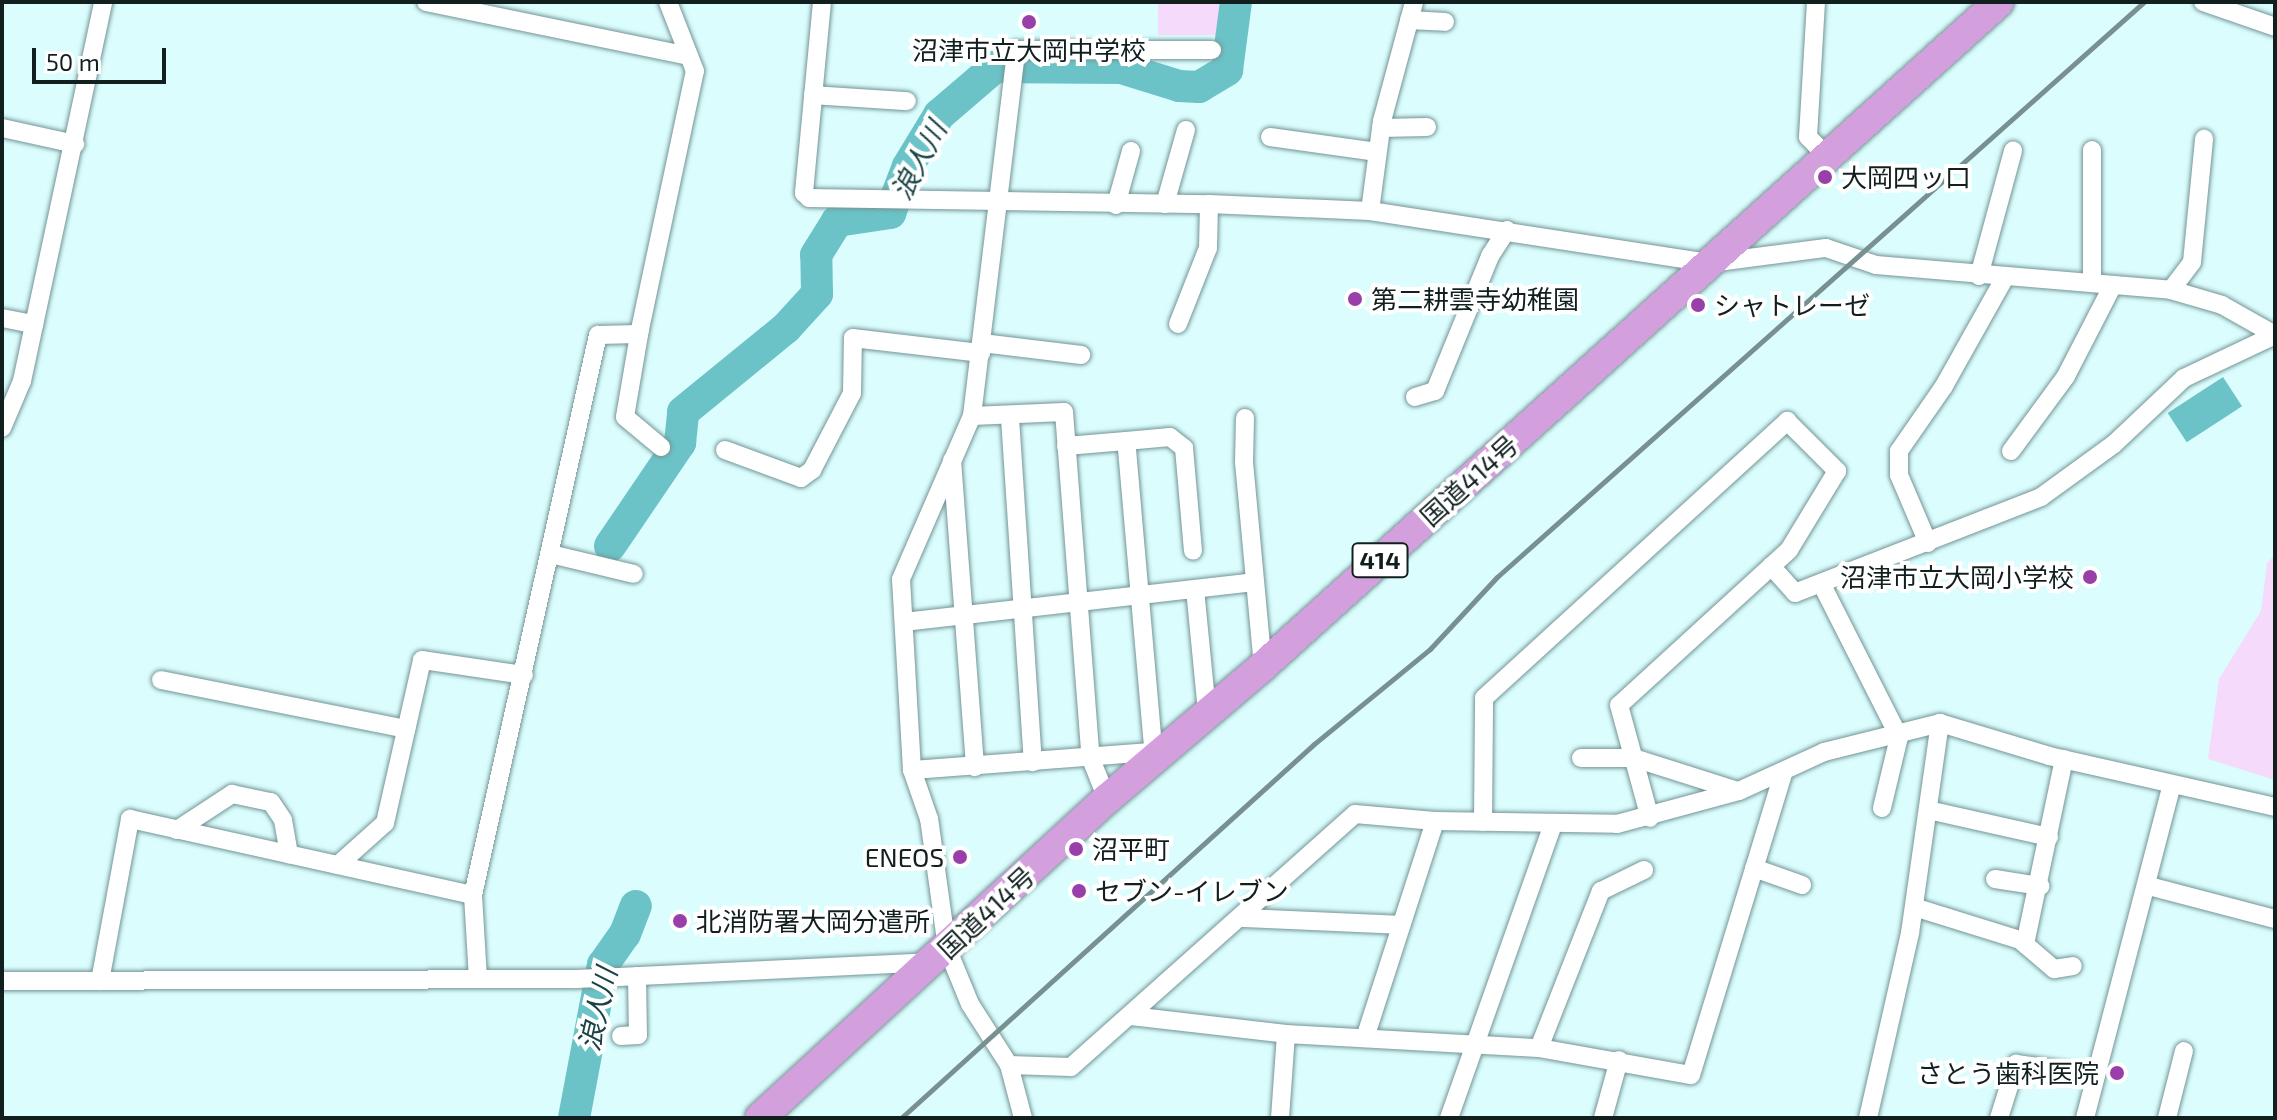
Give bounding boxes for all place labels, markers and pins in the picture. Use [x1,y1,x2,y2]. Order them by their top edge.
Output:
marker: 沼津市立大岡中学校 [1020,13,1038,31]
place label: 沼津市立大岡中学校 [912,34,1146,66]
place label: 大岡四ッ口 [1841,161,1971,193]
marker: 大岡四ッ口 [1816,168,1834,186]
place label: 第二耕雲寺幼稚園 [1371,283,1579,315]
place label: シャトレーゼ [1714,289,1870,321]
marker: 第二耕雲寺幼稚園 [1346,290,1364,308]
marker: シャトレーゼ [1689,296,1707,314]
place label: 沼津市立大岡小学校 [1840,561,2074,593]
marker: 沼津市立大岡小学校 [2081,568,2099,586]
place label: 沼平町 [1092,833,1170,865]
marker: 沼平町 [1067,840,1085,858]
place label: ENEOS [865,841,944,873]
marker: ENEOS [951,848,969,866]
place label: セブン-イレブン [1095,875,1289,907]
marker: セブン-イレブン [1070,882,1088,900]
place label: 北消防署大岡分遣所 [696,905,930,937]
marker: 北消防署大岡分遣所 [671,912,689,930]
place label: さとう歯科医院 [1917,1057,2099,1089]
marker: さとう歯科医院 [2106,1062,2128,1084]

